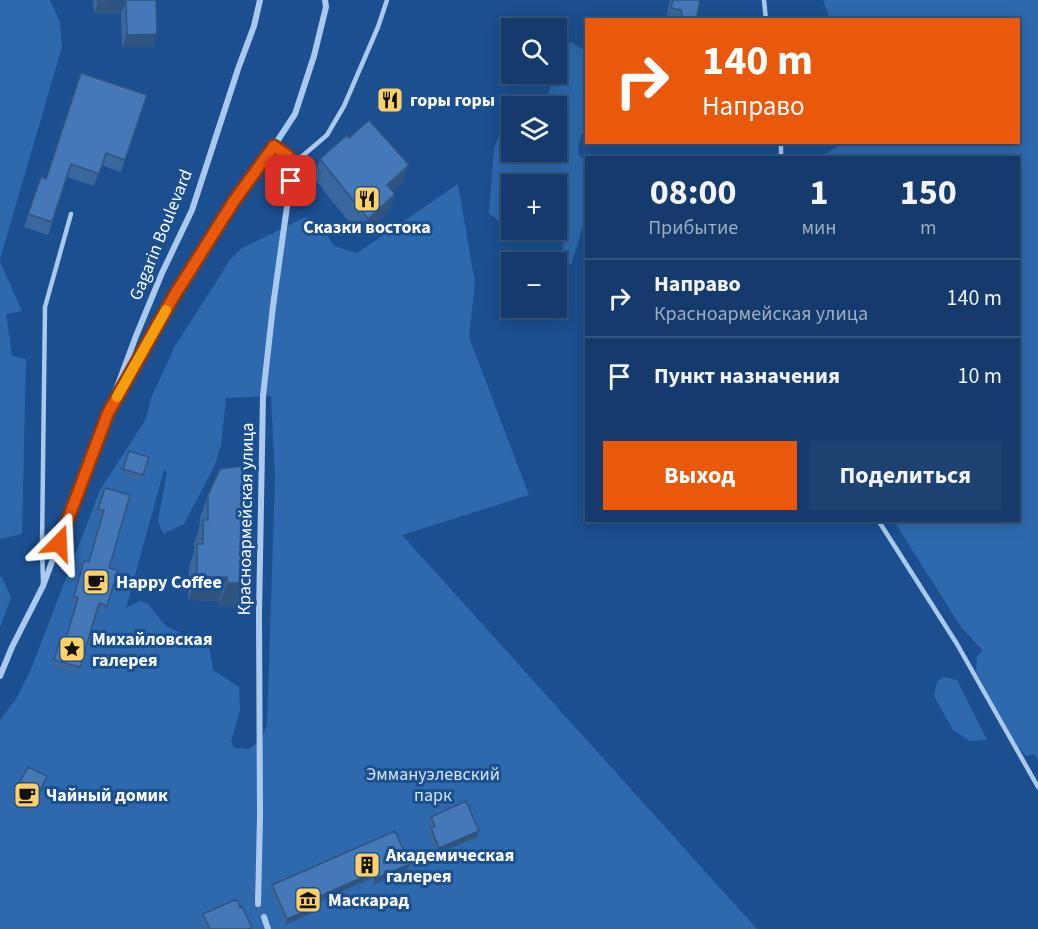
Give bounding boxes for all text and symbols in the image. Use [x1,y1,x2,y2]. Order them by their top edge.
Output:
map controls [501,18,567,318]
button: search [501,18,567,84]
text: 140 m [702,31,813,91]
icon: right [603,42,681,120]
restaurant icon: горы горы [375,85,405,115]
text: Направо [702,87,805,126]
place label: горы горы [410,88,495,113]
button: layers [501,96,567,162]
pin [265,155,316,206]
icon: arrive [274,164,307,197]
street label: Gagarin Boulevard [123,166,199,304]
text: 08:00 [650,167,737,218]
text: 1 [810,167,829,218]
text: 150 [900,167,957,218]
button: + [501,174,567,240]
restaurant icon: Сказки востока [352,184,382,214]
text: Прибытие [648,214,738,242]
text: мин [801,214,837,242]
text: m [920,214,937,242]
place label: Сказки востока [303,215,431,240]
button: − [501,252,567,318]
text: Направо [654,268,741,300]
icon: right [603,282,636,315]
text: 140 m [947,282,1002,314]
text: Красноармейская улица [654,300,868,328]
icon: arrive [603,360,636,393]
text: Пункт назначения [654,360,840,392]
text: 10 m [957,360,1002,392]
street label: Красноармейская улица [232,422,260,616]
button: Выход [603,441,797,510]
button: Поделиться [809,441,1002,510]
position arrow [27,511,91,575]
cafe icon: Happy Coffee [81,567,111,597]
place label: Happy Coffee [116,570,222,595]
place label: Михайловская галерея [92,627,212,673]
place icon: Михайловская галерея [57,634,87,664]
park label: Эммануэлевский парк [366,762,500,808]
cafe icon: Чайный домик [12,780,42,810]
place label: Чайный домик [46,783,168,808]
place label: Академическая галерея [385,843,514,889]
building icon: Академическая галерея [352,850,382,880]
museum icon: Маскарад [293,885,323,915]
place label: Маскарад [328,888,409,913]

